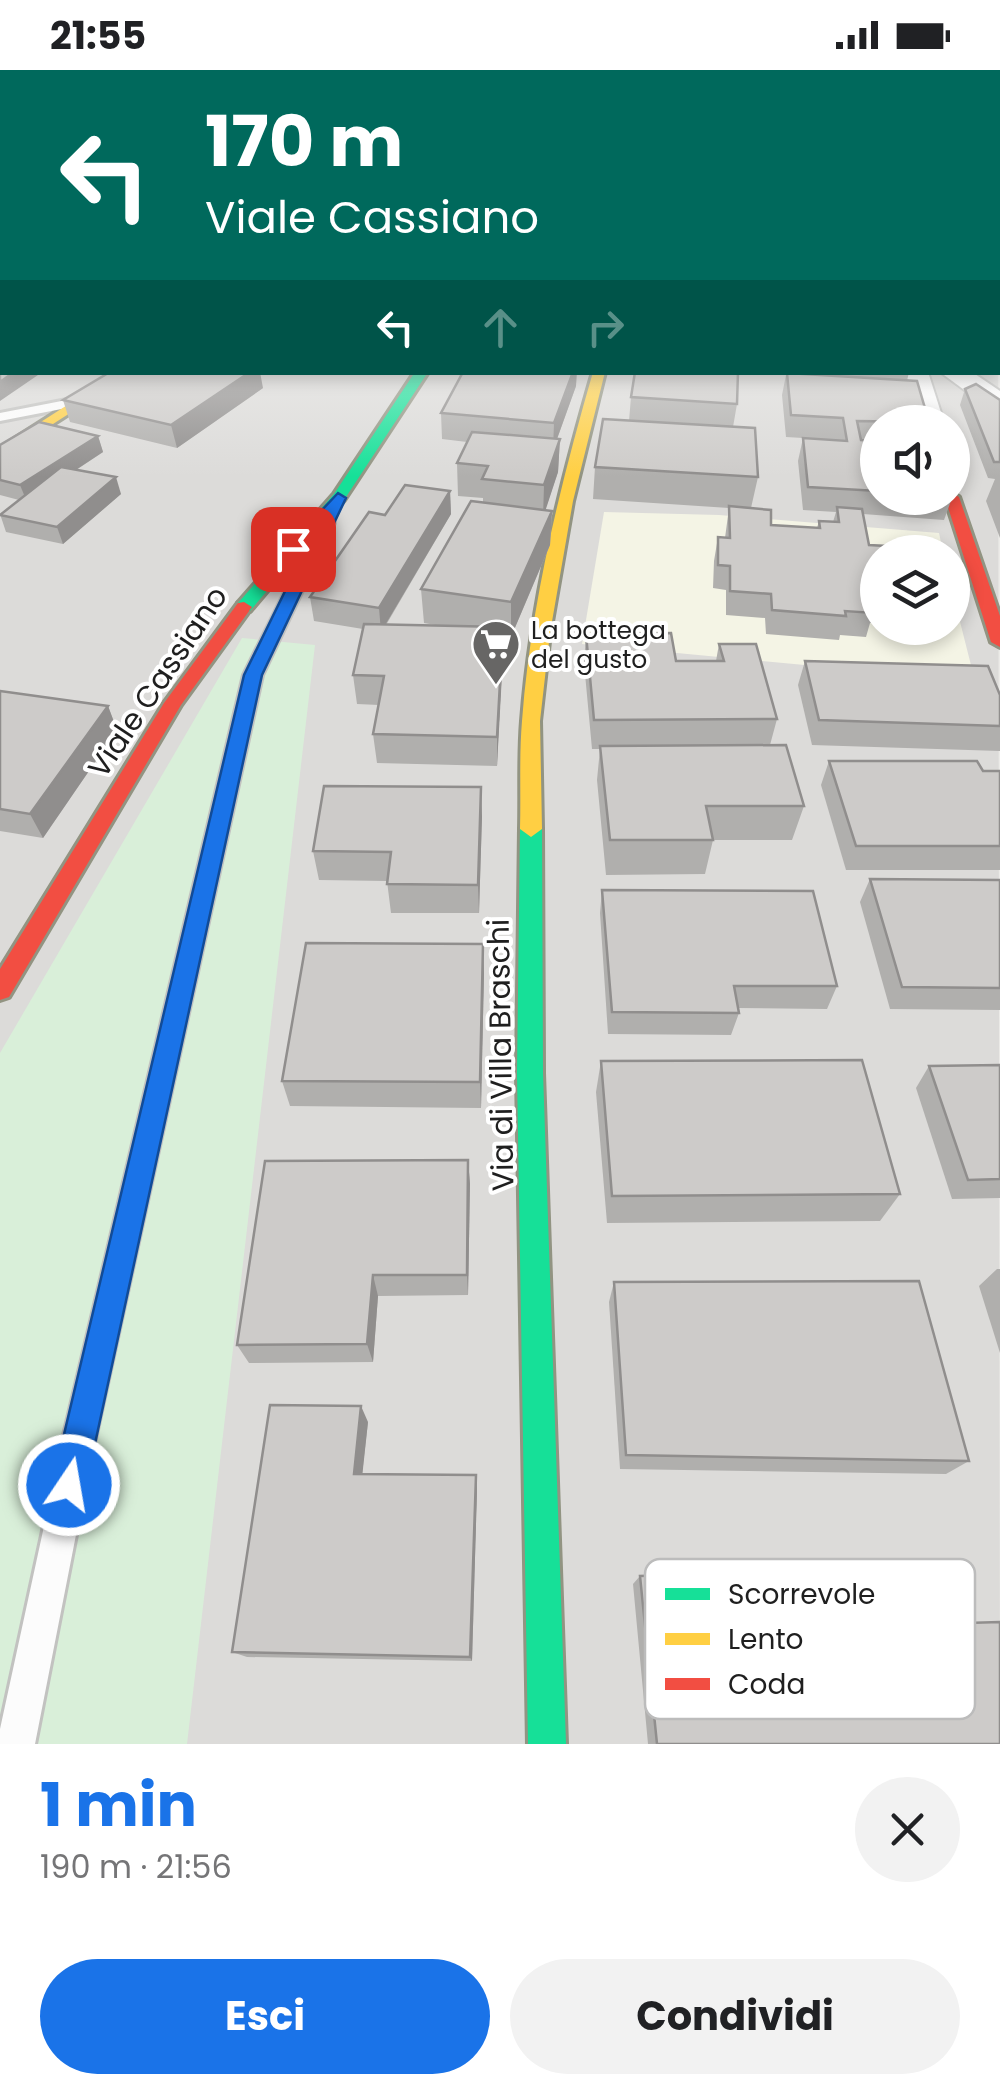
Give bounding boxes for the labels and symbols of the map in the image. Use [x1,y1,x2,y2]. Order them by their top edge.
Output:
pin [251,507,336,592]
street label: Viale Cassiano [77,577,238,786]
place label: La bottega del gusto [531,613,666,677]
supermarket icon: La bottega del gusto [470,618,522,686]
street label: Via di Villa Braschi [477,918,524,1192]
position arrow [17,1433,121,1537]
legend [645,1559,975,1719]
text: Scorrevole [728,1575,875,1614]
text: Lento [728,1620,804,1659]
text: Coda [728,1665,805,1704]

